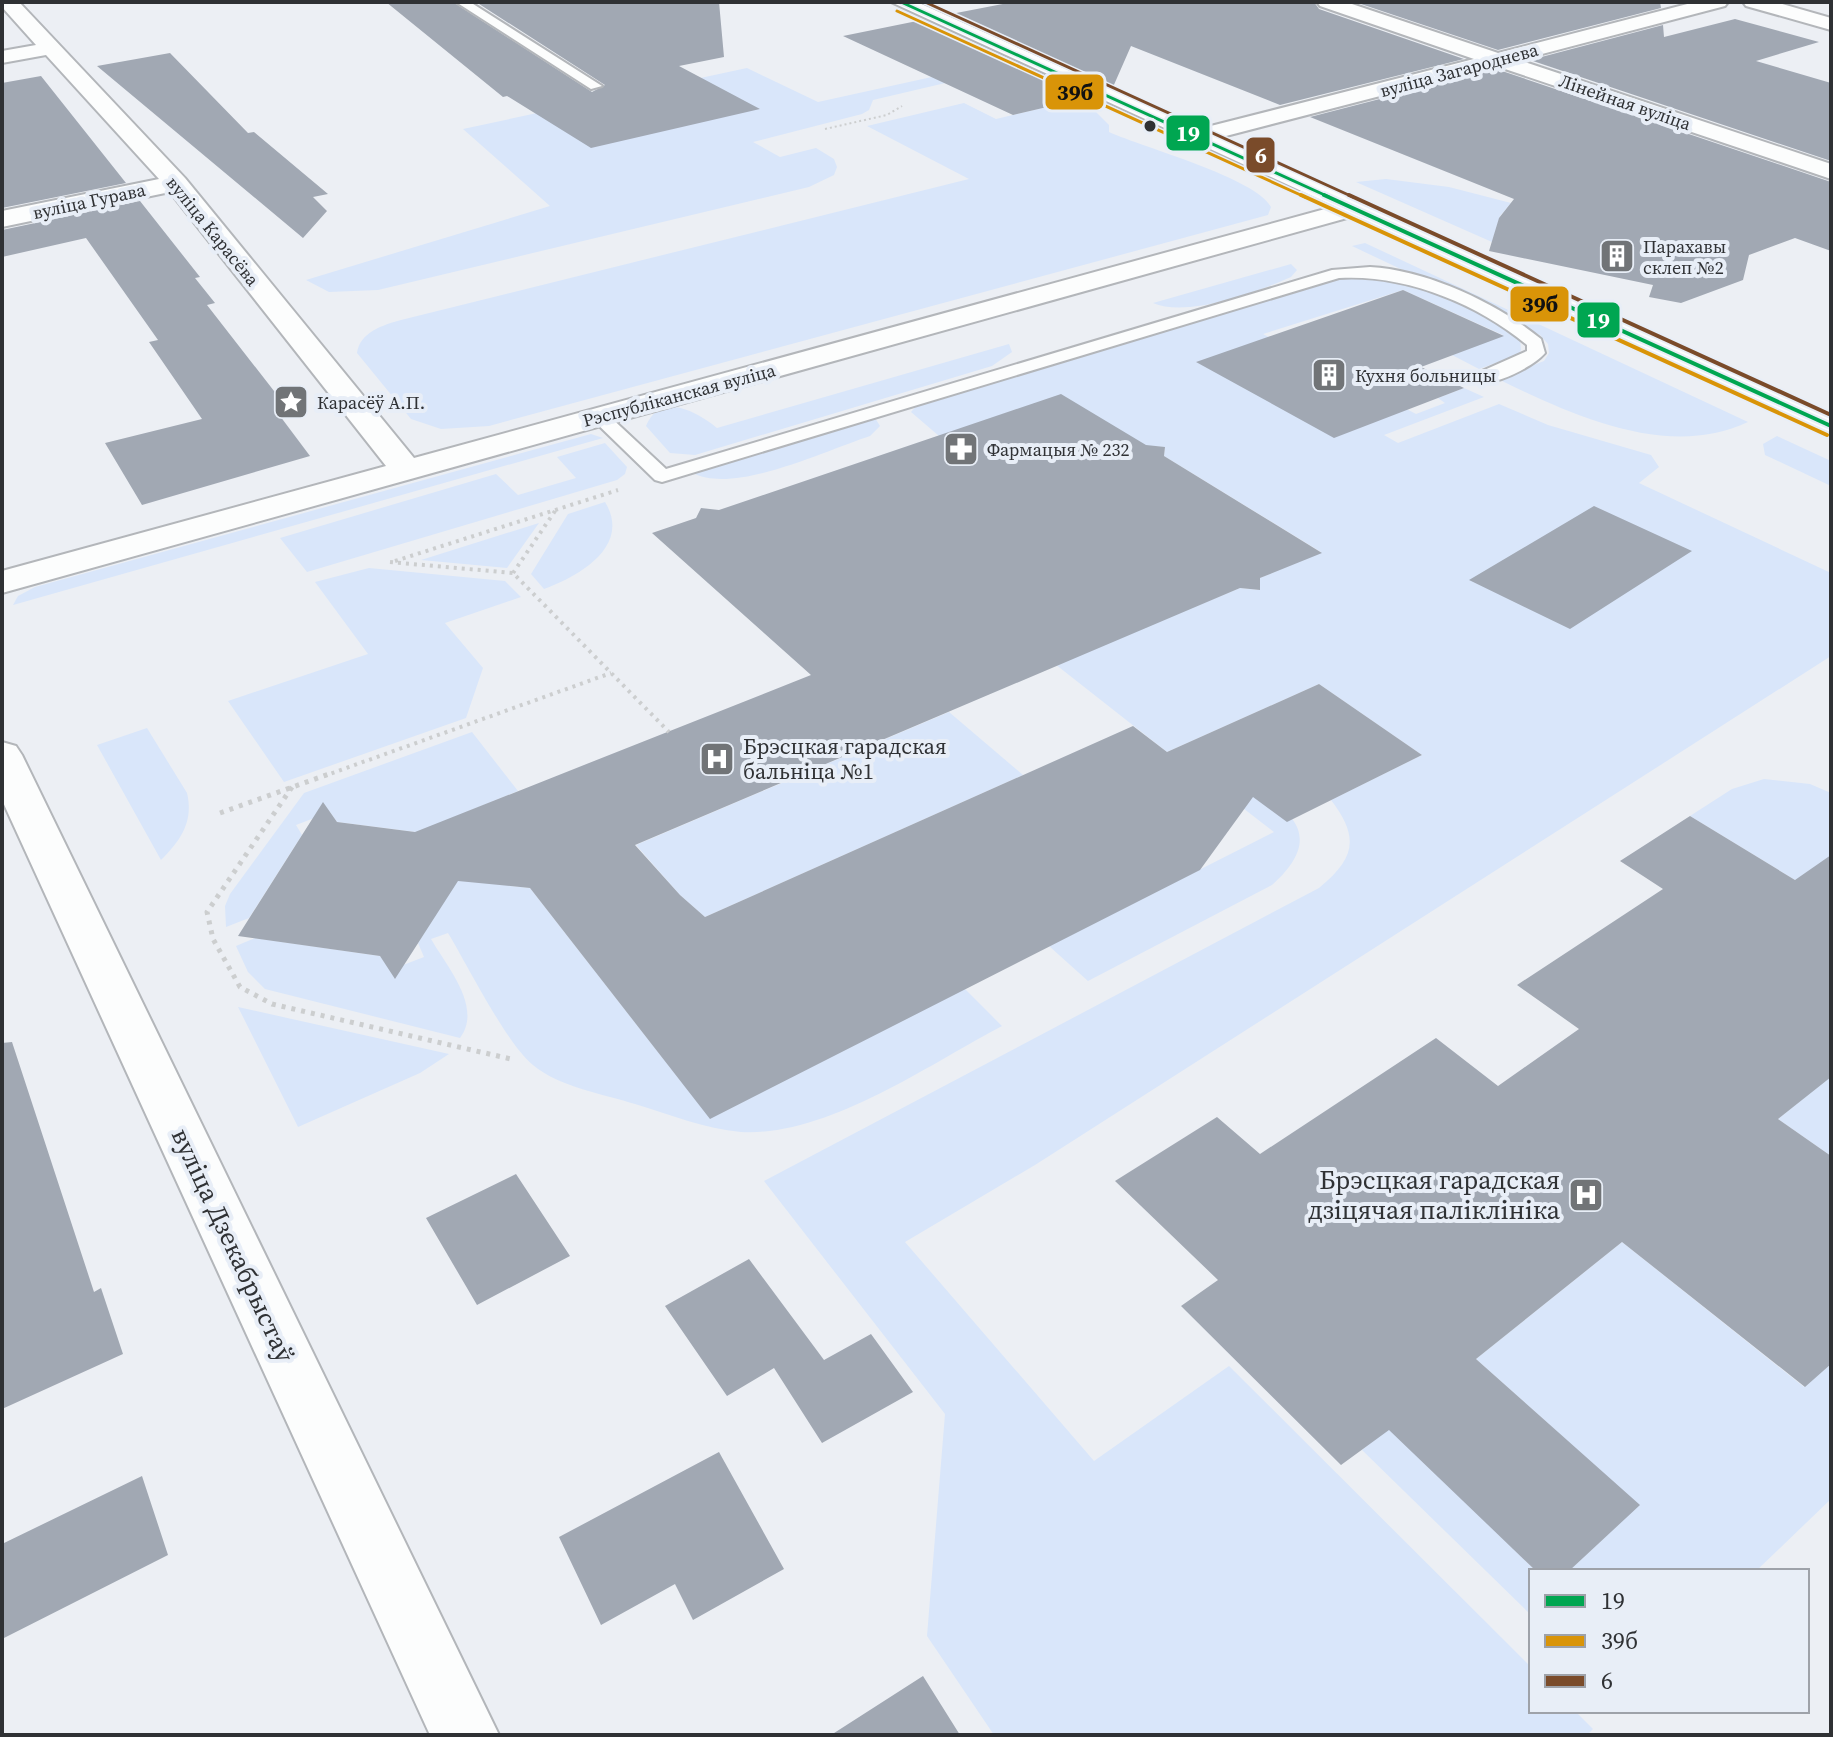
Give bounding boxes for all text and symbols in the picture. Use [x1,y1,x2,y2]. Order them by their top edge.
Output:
street label: вуліца Загароднева [1377,37,1542,103]
street label: Лінейная вуліца [1556,68,1695,137]
line badge: 39б [1044,73,1105,111]
text: 39б [1057,77,1093,107]
line badge: 19 [1165,114,1211,152]
unlabelled marker [1142,118,1158,134]
text: 19 [1176,118,1200,148]
line badge: 6 [1245,136,1276,174]
text: 6 [1255,140,1267,170]
street label: вуліца Карасёва [161,171,266,292]
street label: вуліца Гурава [30,177,148,225]
place label: Парахавы склеп №2 [1643,234,1726,280]
building icon: Парахавы склеп №2 [1598,237,1636,275]
line badge: 39б [1509,285,1570,323]
text: 39б [1522,289,1558,319]
line badge: 19 [1576,301,1621,339]
text: 19 [1586,305,1610,335]
building icon: Кухня больницы [1310,356,1348,394]
street label: Рэспубліканская вуліца [580,357,779,433]
place label: Кухня больницы [1355,363,1496,388]
place icon: Карасёў А.П. [272,383,310,421]
place label: Карасёў А.П. [317,390,425,415]
pharmacy icon: Фармацыя № 232 [942,430,980,468]
place label: Фармацыя № 232 [987,437,1130,462]
place label: Брэсцкая гарадская бальніца №1 [743,731,947,786]
hospital icon: Брэсцкая гарадская бальніца №1 [698,740,736,778]
street label: вуліца Дзекабрыстаў [163,1122,303,1368]
place label: Брэсцкая гарадская дзіцячая паліклініка [1308,1162,1561,1228]
hospital icon: Брэсцкая гарадская дзіцячая паліклініка [1567,1176,1605,1214]
legend [1529,1569,1809,1713]
text: 19 [1601,1584,1625,1617]
text: 39б [1601,1624,1638,1657]
text: 6 [1601,1664,1613,1697]

